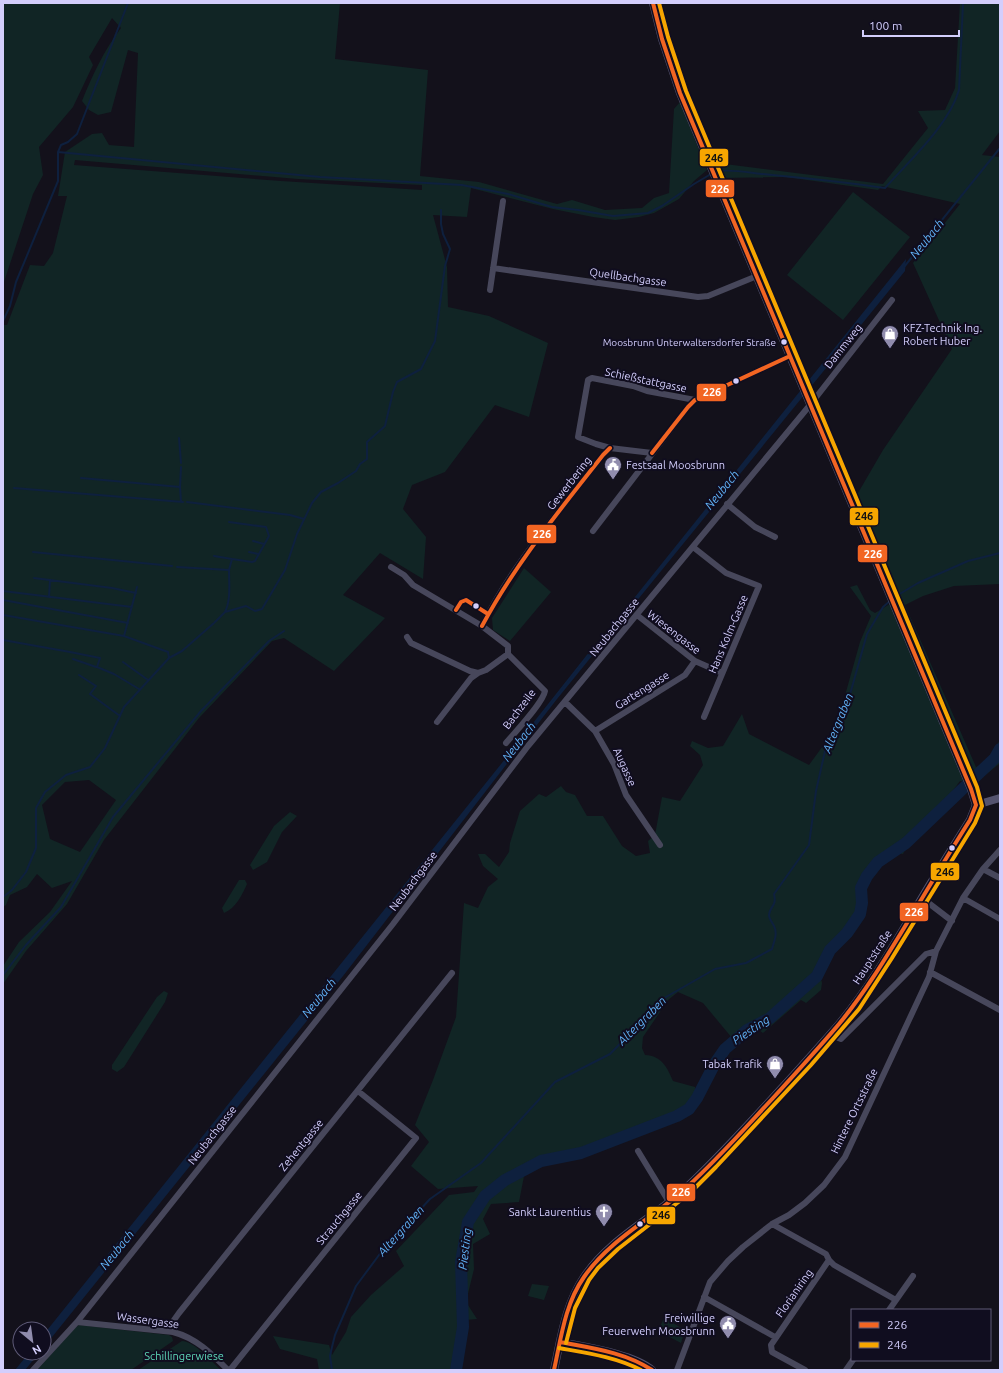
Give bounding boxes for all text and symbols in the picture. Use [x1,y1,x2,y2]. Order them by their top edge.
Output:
scale bar [863,12,959,38]
text: 100 m [869,19,902,32]
line badge: 246 [699,148,729,167]
text: 246 [705,152,723,164]
line badge: 226 [705,179,735,198]
text: 226 [711,183,729,195]
water label: Neubach [907,217,946,261]
street label: Quellbachgasse [589,266,667,288]
street label: Dammweg [822,321,864,371]
place label: KFZ-Technik Ing. Robert Huber [903,322,982,347]
shop icon: KFZ-Technik Ing. Robert Huber [880,324,900,349]
place label: Moosbrunn Unterwaltersdorfer Straße [603,337,776,348]
marker: Moosbrunn Unterwaltersdorfer Straße [779,337,789,347]
street label: Schießstattgasse [604,365,688,395]
unlabelled marker [731,376,741,386]
line badge: 226 [696,383,727,402]
text: 226 [703,386,721,398]
street label: Gewerbering [545,454,593,512]
public building icon: Festsaal Moosbrunn [603,455,623,480]
place label: Festsaal Moosbrunn [626,459,725,471]
water label: Neubach [702,468,741,512]
line badge: 246 [849,507,879,526]
text: 246 [855,510,873,522]
line badge: 226 [526,524,557,544]
text: 226 [533,528,551,540]
line badge: 226 [857,544,888,563]
text: 226 [864,548,882,560]
street label: Hans Kolm-Gasse [706,593,750,675]
street label: Neubachgasse [587,596,641,658]
unlabelled marker [471,601,481,611]
street label: Wiesengasse [645,608,703,656]
street label: Gartengasse [613,669,671,711]
street label: Bachzeile [500,687,538,731]
water label: Altergraben [819,691,855,755]
water label: Neubach [499,720,538,764]
street label: Augasse [611,746,639,788]
unlabelled marker [947,843,957,853]
street label: Neubachgasse [387,849,439,913]
line badge: 246 [930,862,960,881]
text: 246 [936,866,954,878]
line badge: 226 [899,902,929,922]
text: 226 [905,906,923,918]
street label: Hauptstraße [850,928,894,986]
water label: Neubach [299,976,338,1020]
water label: Altergraben [614,994,669,1048]
water label: Piesting [730,1012,772,1047]
shop icon: Tabak Trafik [765,1054,785,1079]
place label: Tabak Trafik [703,1058,762,1070]
street label: Hintere Ortsstraße [828,1066,880,1156]
street label: Neubachgasse [185,1103,239,1167]
street label: Zehentgasse [277,1117,325,1173]
line badge: 226 [666,1183,696,1202]
text: 226 [672,1186,690,1198]
street label: Strauchgasse [314,1189,364,1247]
church icon: Sankt Laurentius [594,1202,614,1227]
water label: Altergraben [374,1203,427,1259]
place label: Sankt Laurentius [509,1206,591,1218]
line badge: 246 [646,1206,676,1225]
text: 246 [652,1209,670,1221]
unlabelled marker [635,1219,645,1229]
water label: Piesting [455,1227,474,1271]
water label: Neubach [97,1228,136,1272]
street label: Florianiring [773,1267,815,1319]
legend [851,1309,991,1361]
street label: Wassergasse [116,1310,180,1330]
place label: Freiwillige Feuerwehr Moosbrunn [602,1312,715,1337]
public building icon: Freiwillige Feuerwehr Moosbrunn [718,1314,738,1339]
text: 226 [887,1318,908,1331]
north arrow [12,1321,52,1361]
text: 246 [887,1338,908,1351]
text: N [30,1343,43,1357]
park label: Schillingerwiese [144,1350,224,1362]

